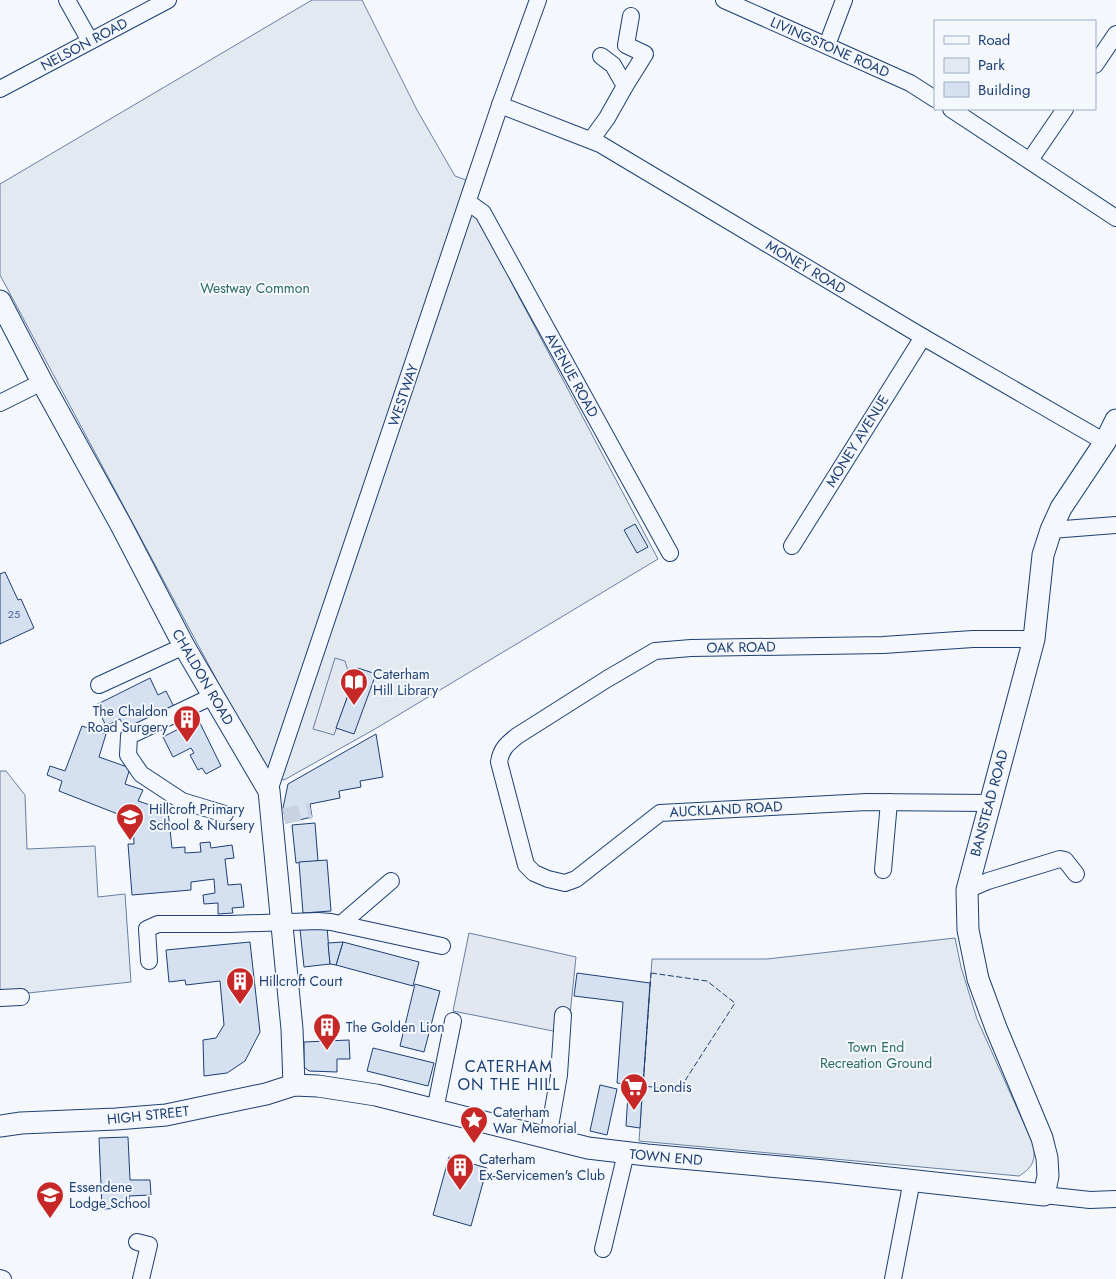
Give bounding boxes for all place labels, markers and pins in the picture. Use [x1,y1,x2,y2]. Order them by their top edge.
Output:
place label: Caterham Hill Library [373,664,439,700]
library icon: Caterham Hill Library [339,667,369,706]
place label: The Chaldon Road Surgery [87,701,169,737]
building icon: The Chaldon Road Surgery [172,704,202,743]
place label: Hillcroft Primary School & Nursery [149,799,255,835]
school or university icon: Hillcroft Primary School & Nursery [115,802,145,841]
building icon: Hillcroft Court [225,966,255,1005]
place label: Hillcroft Court [259,971,343,991]
building icon: The Golden Lion [312,1012,342,1051]
place label: The Golden Lion [346,1017,445,1037]
supermarket icon: Londis [619,1072,649,1111]
place label: Londis [653,1077,692,1097]
place label: Caterham War Memorial [493,1102,577,1138]
place icon: Caterham War Memorial [459,1105,489,1144]
place label: Caterham Ex-Servicemen's Club [479,1149,605,1185]
building icon: Caterham Ex-Servicemen's Club [445,1152,475,1191]
place label: Essendene Lodge School [69,1177,151,1213]
school or university icon: Essendene Lodge School [35,1180,65,1219]

